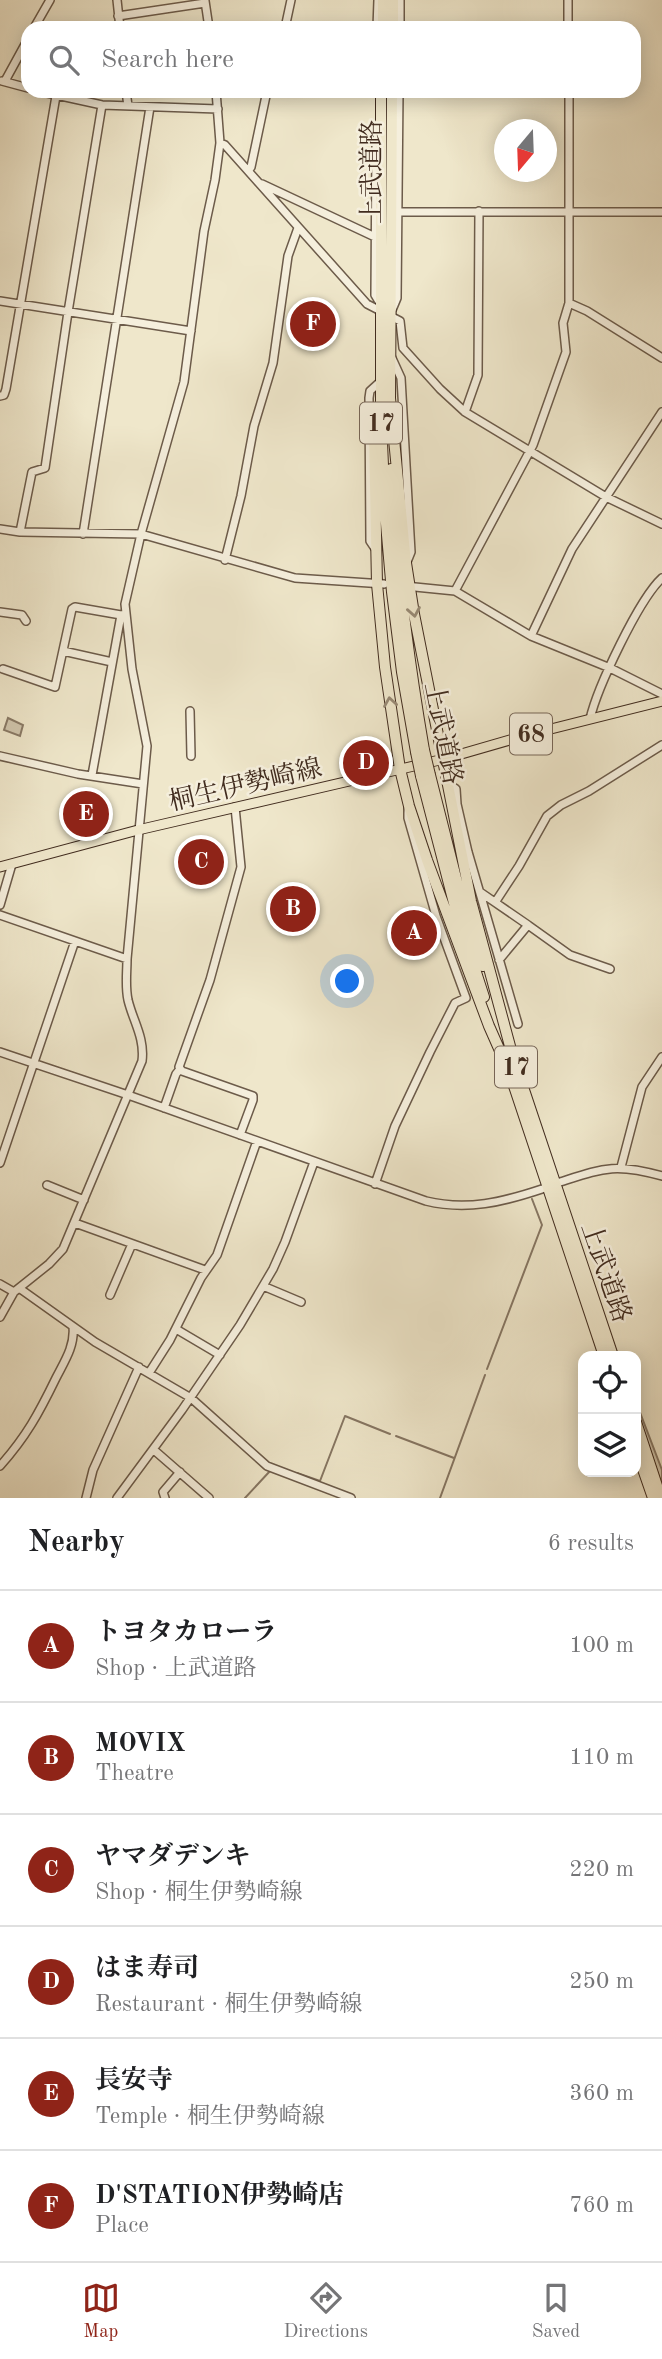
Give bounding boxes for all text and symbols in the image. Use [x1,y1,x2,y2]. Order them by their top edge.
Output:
search box [21,21,641,98]
icon: search [45,41,83,79]
text: Search here [101,47,234,73]
north arrow [494,119,557,182]
street label: 上武道路 [358,120,386,224]
pin: F [290,298,336,350]
road number: 17 [360,402,402,444]
one-way arrow [406,606,421,618]
street label: 上武道路 [419,679,467,787]
one-way arrow [383,696,398,708]
road number: 68 [510,714,552,754]
pin: D [343,737,389,789]
street label: 桐生伊勢崎線 [166,754,324,816]
pin: E [63,788,109,840]
pin: C [178,836,224,888]
pin: B [270,883,316,935]
pin: A [391,907,437,959]
your location [330,964,364,998]
road number: 17 [495,1046,537,1087]
street label: 上武道路 [576,1219,636,1326]
map controls [578,1351,641,1477]
button: locate [578,1351,641,1414]
button: layers [578,1414,641,1477]
text: Nearby [28,1528,125,1558]
text: 6 results [548,1532,634,1555]
text: トヨタカローラ [95,1620,277,1646]
text: A [42,1634,60,1657]
text: 100 m [569,1634,634,1657]
text: Shop · 上武道路 [95,1657,256,1680]
text: MOVIX [95,1731,186,1757]
text: B [43,1746,59,1769]
text: 110 m [569,1746,634,1769]
text: Theatre [95,1762,174,1785]
text: ヤマダデンキ [95,1844,250,1870]
text: C [43,1858,59,1881]
text: 220 m [569,1858,634,1881]
text: Shop · 桐生伊勢崎線 [95,1881,302,1904]
text: はま寿司 [95,1956,199,1982]
text: D [42,1970,60,1993]
text: 250 m [569,1970,634,1993]
text: Restaurant · 桐生伊勢崎線 [95,1993,362,2016]
text: 長安寺 [95,2068,173,2094]
text: E [43,2082,59,2105]
text: 360 m [569,2082,634,2105]
text: Temple · 桐生伊勢崎線 [95,2105,325,2128]
text: D'STATION伊勢崎店 [95,2183,344,2209]
text: F [43,2194,59,2217]
text: 760 m [569,2194,634,2217]
text: Place [95,2214,149,2237]
tab: Map [82,2279,120,2344]
tab: Directions [284,2279,368,2344]
tab: Saved [532,2279,580,2344]

